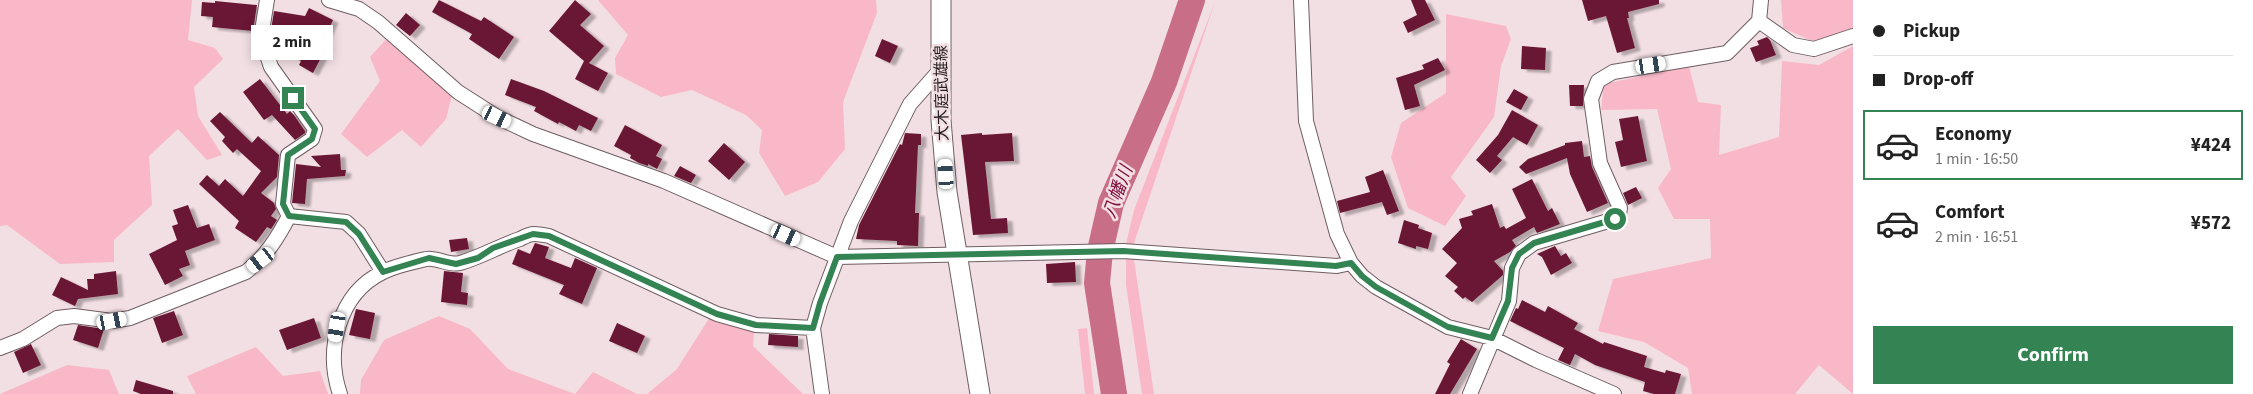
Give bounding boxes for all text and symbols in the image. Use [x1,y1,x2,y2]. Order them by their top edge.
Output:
text: Pickup [1903,18,1960,45]
callout: 2 min [252,26,334,61]
text: 2 min [273,31,311,53]
street label: 大木庭武雄線 [930,45,954,141]
car [1635,55,1666,75]
text: Drop-off [1903,66,1973,93]
route end [282,87,304,109]
car [480,104,513,130]
text: Economy [1935,121,2012,148]
icon: car [1875,123,1920,168]
text: ¥424 [2191,132,2231,159]
text: 1 min · 16:50 [1935,148,2018,170]
car [937,159,954,189]
water label: 八幡川 [1097,160,1140,222]
text: Comfort [1935,199,2005,226]
icon: car [1875,201,1920,246]
route start [1604,208,1626,230]
text: ¥572 [2191,210,2231,237]
car [769,222,802,248]
text: 2 min · 16:51 [1935,226,2018,248]
car [244,245,277,275]
car [95,311,128,331]
car [327,311,346,343]
button: Confirm [1873,326,2233,384]

